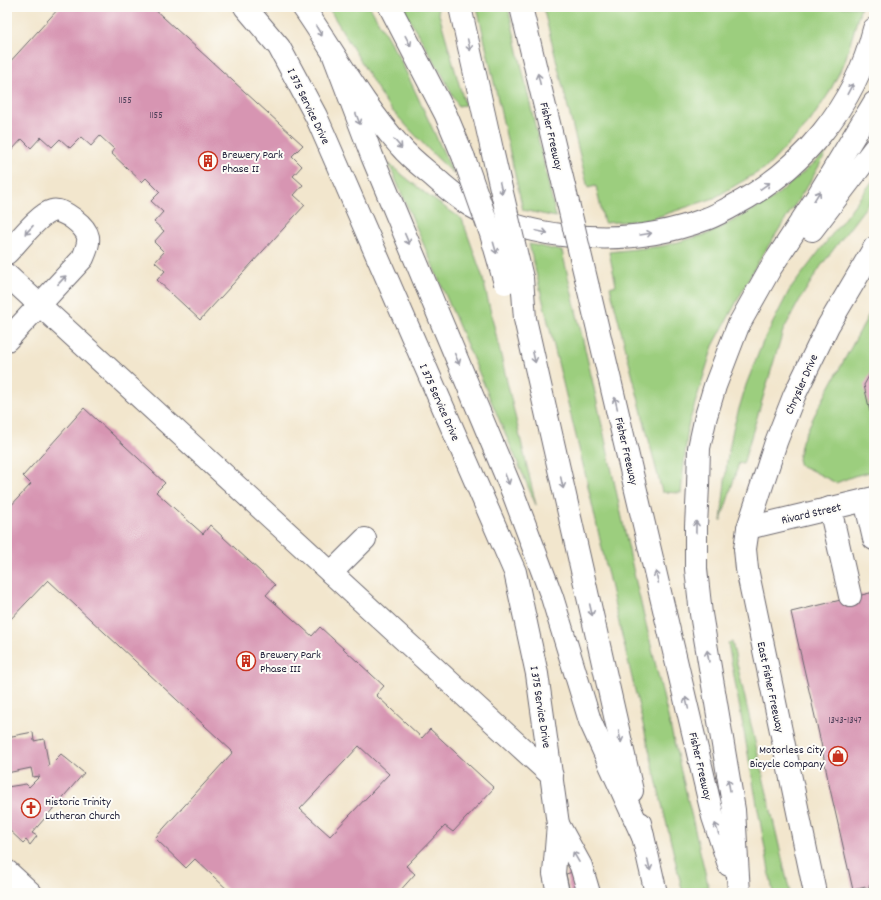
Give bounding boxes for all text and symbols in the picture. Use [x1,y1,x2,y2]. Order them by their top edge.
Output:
one-way arrow [315,25,323,37]
one-way arrow [405,35,413,47]
one-way arrow [465,38,473,51]
street label: I 375 Service Drive [282,66,333,148]
one-way arrow [534,73,542,86]
one-way arrow [847,83,855,95]
house number: 1155 [118,94,132,108]
street label: Fisher Freeway [534,101,567,173]
house number: 1155 [149,109,163,123]
one-way arrow [354,112,362,124]
one-way arrow [394,138,403,149]
place label: Brewery Park Phase II [222,147,283,178]
building icon: Brewery Park Phase II [197,150,219,172]
one-way arrow [498,181,505,194]
one-way arrow [760,182,771,190]
one-way arrow [814,190,822,202]
one-way arrow [25,225,34,235]
one-way arrow [535,228,548,236]
one-way arrow [639,230,652,238]
one-way arrow [403,232,411,244]
one-way arrow [492,241,499,254]
one-way arrow [57,275,67,285]
one-way arrow [530,350,538,363]
one-way arrow [454,352,462,364]
street label: Chrysler Drive [782,352,823,417]
street label: I 375 Service Drive [414,361,463,444]
one-way arrow [611,397,619,410]
street label: Fisher Freeway [609,416,642,488]
one-way arrow [504,472,511,484]
one-way arrow [559,477,567,490]
street label: Rivard Street [780,499,843,530]
one-way arrow [692,521,700,534]
one-way arrow [653,570,660,583]
one-way arrow [588,603,596,616]
street label: East Fisher Freeway [752,640,788,735]
place label: Brewery Park Phase III [260,647,321,678]
building icon: Brewery Park Phase III [235,650,257,672]
one-way arrow [704,650,712,663]
street label: I 375 Service Drive [525,665,554,750]
one-way arrow [682,697,690,710]
house number: 1343-1347 [828,714,862,728]
one-way arrow [617,730,625,743]
street label: Fisher Freeway [683,731,716,803]
place label: Motorless City Bicycle Company [750,742,825,773]
shop icon: Motorless City Bicycle Company [827,745,849,767]
one-way arrow [725,778,733,791]
place label: Historic Trinity Lutheran Church [45,794,120,825]
church icon: Historic Trinity Lutheran Church [20,797,42,819]
one-way arrow [713,823,720,836]
one-way arrow [571,851,579,863]
one-way arrow [646,858,654,871]

